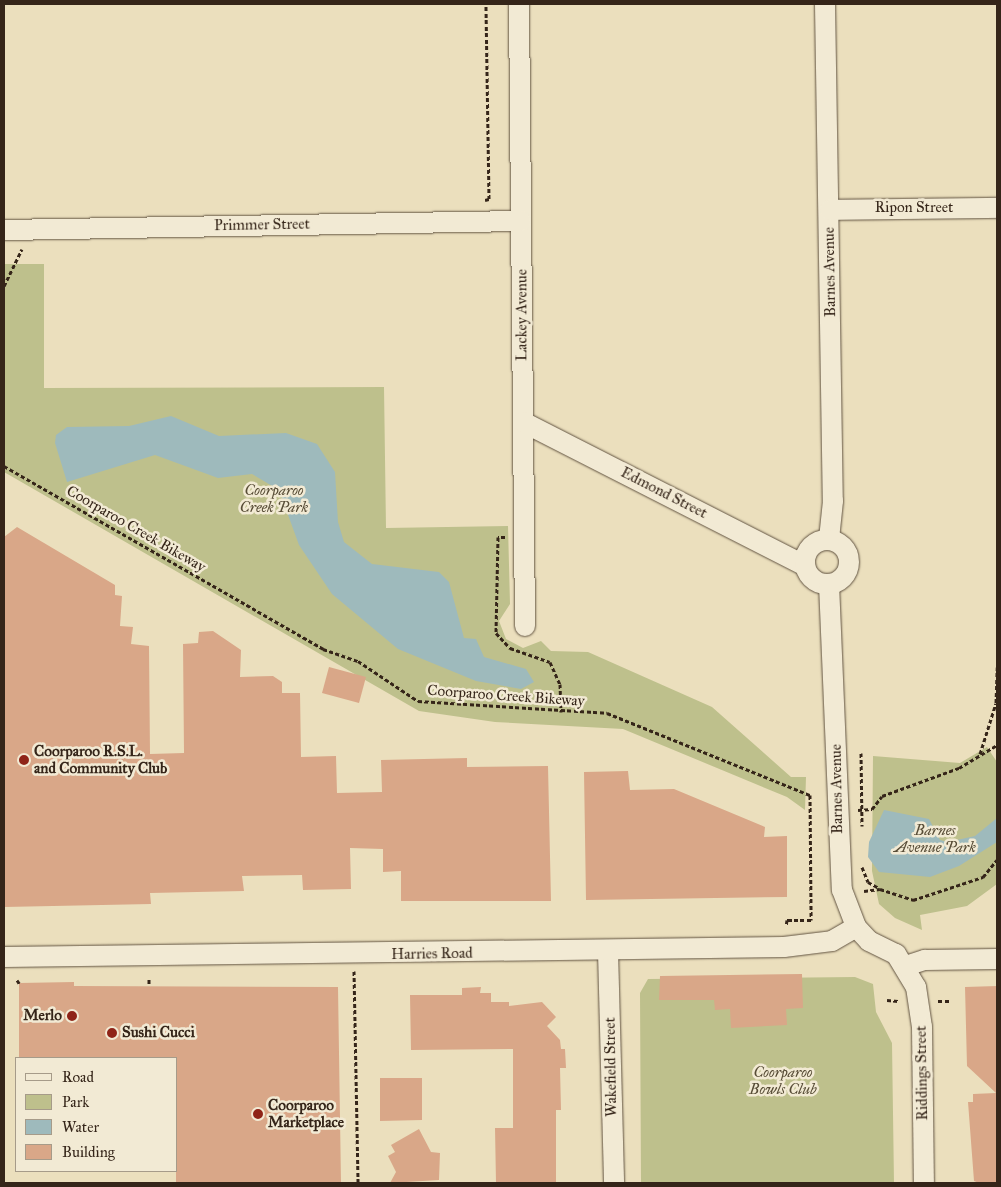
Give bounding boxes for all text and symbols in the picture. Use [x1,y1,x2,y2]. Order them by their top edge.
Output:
street label: Ripon Street [875,199,953,217]
street label: Primmer Street [214,215,310,235]
street label: Barnes Avenue [820,227,840,317]
street label: Lackey Avenue [513,269,531,361]
street label: Edmond Street [618,463,710,523]
park label: Coorparoo Creek Park [240,481,308,516]
street label: Coorparoo Creek Bikeway [63,482,209,576]
street label: Coorparoo Creek Bikeway [427,682,585,710]
place label: Coorparoo R.S.L. and Community Club [34,742,167,777]
street label: Barnes Avenue [827,744,847,834]
marker: Coorparoo R.S.L. and Community Club [18,754,30,766]
park label: Barnes Avenue Park [894,821,976,856]
street label: Harries Road [391,944,473,964]
place label: Merlo [23,1007,62,1025]
marker: Merlo [66,1010,78,1022]
street label: Wakefield Street [601,1017,621,1117]
place label: Sushi Cucci [122,1024,195,1042]
street label: Riddings Street [912,1025,932,1121]
marker: Sushi Cucci [106,1027,118,1039]
legend [15,1057,178,1172]
park label: Coorparoo Bowls Club [749,1063,817,1098]
text: Road [62,1068,94,1086]
text: Park [62,1093,89,1111]
place label: Coorparoo Marketplace [268,1096,344,1131]
marker: Coorparoo Marketplace [252,1108,264,1120]
text: Water [62,1118,99,1136]
text: Building [62,1143,115,1161]

